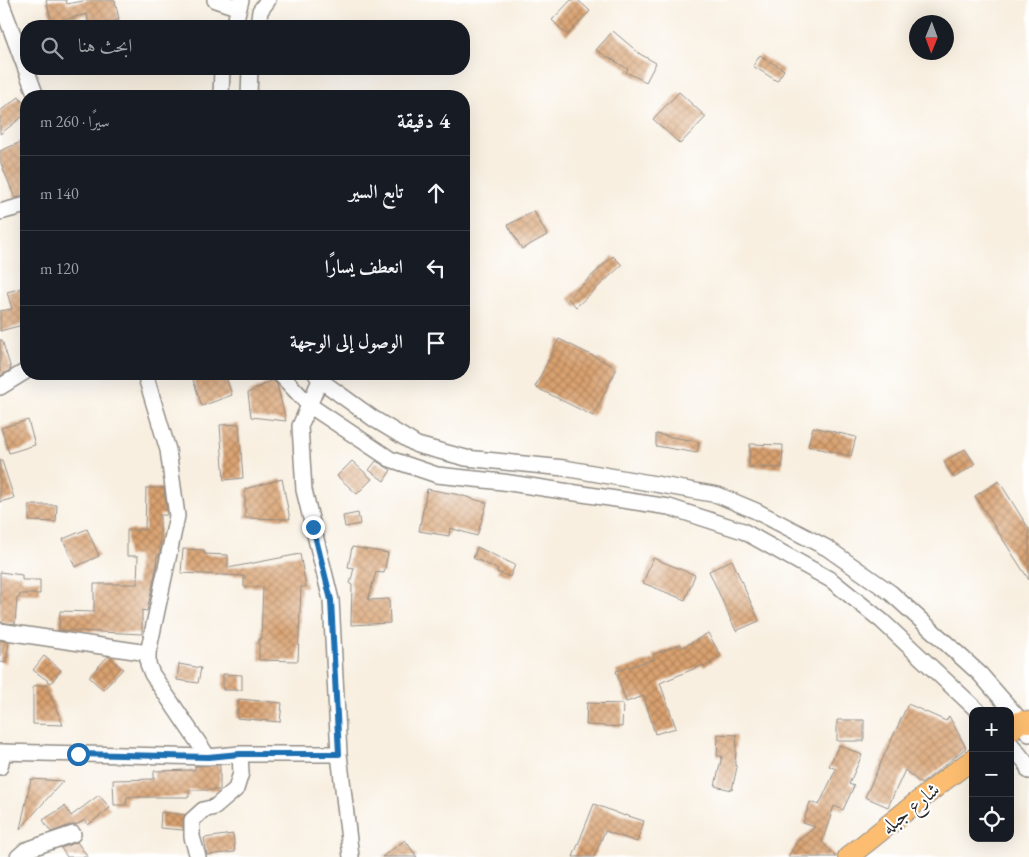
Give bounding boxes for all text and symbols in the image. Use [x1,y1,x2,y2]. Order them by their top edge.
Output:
north arrow [909,15,954,60]
search box [20,20,470,75]
text: ابحث هنا [78,33,132,58]
icon: search [38,34,66,62]
text: 4 دقيقة [397,107,450,134]
text: سيرًا · 260 m [40,111,110,132]
text: تابع السير [349,179,403,204]
icon: ahead [422,179,450,207]
text: 140 m [40,183,79,204]
text: انعطف يسارًا [325,254,403,279]
icon: left [422,254,450,282]
text: 120 m [40,258,79,279]
text: الوصول إلى الوجهة [290,329,403,354]
icon: arrive [422,329,450,357]
route end [302,516,325,539]
map controls [969,707,1014,842]
button: + [969,707,1014,752]
route start [67,743,90,766]
button: − [969,752,1014,797]
street label: شارع جبله [875,776,948,844]
button: locate [969,797,1014,842]

